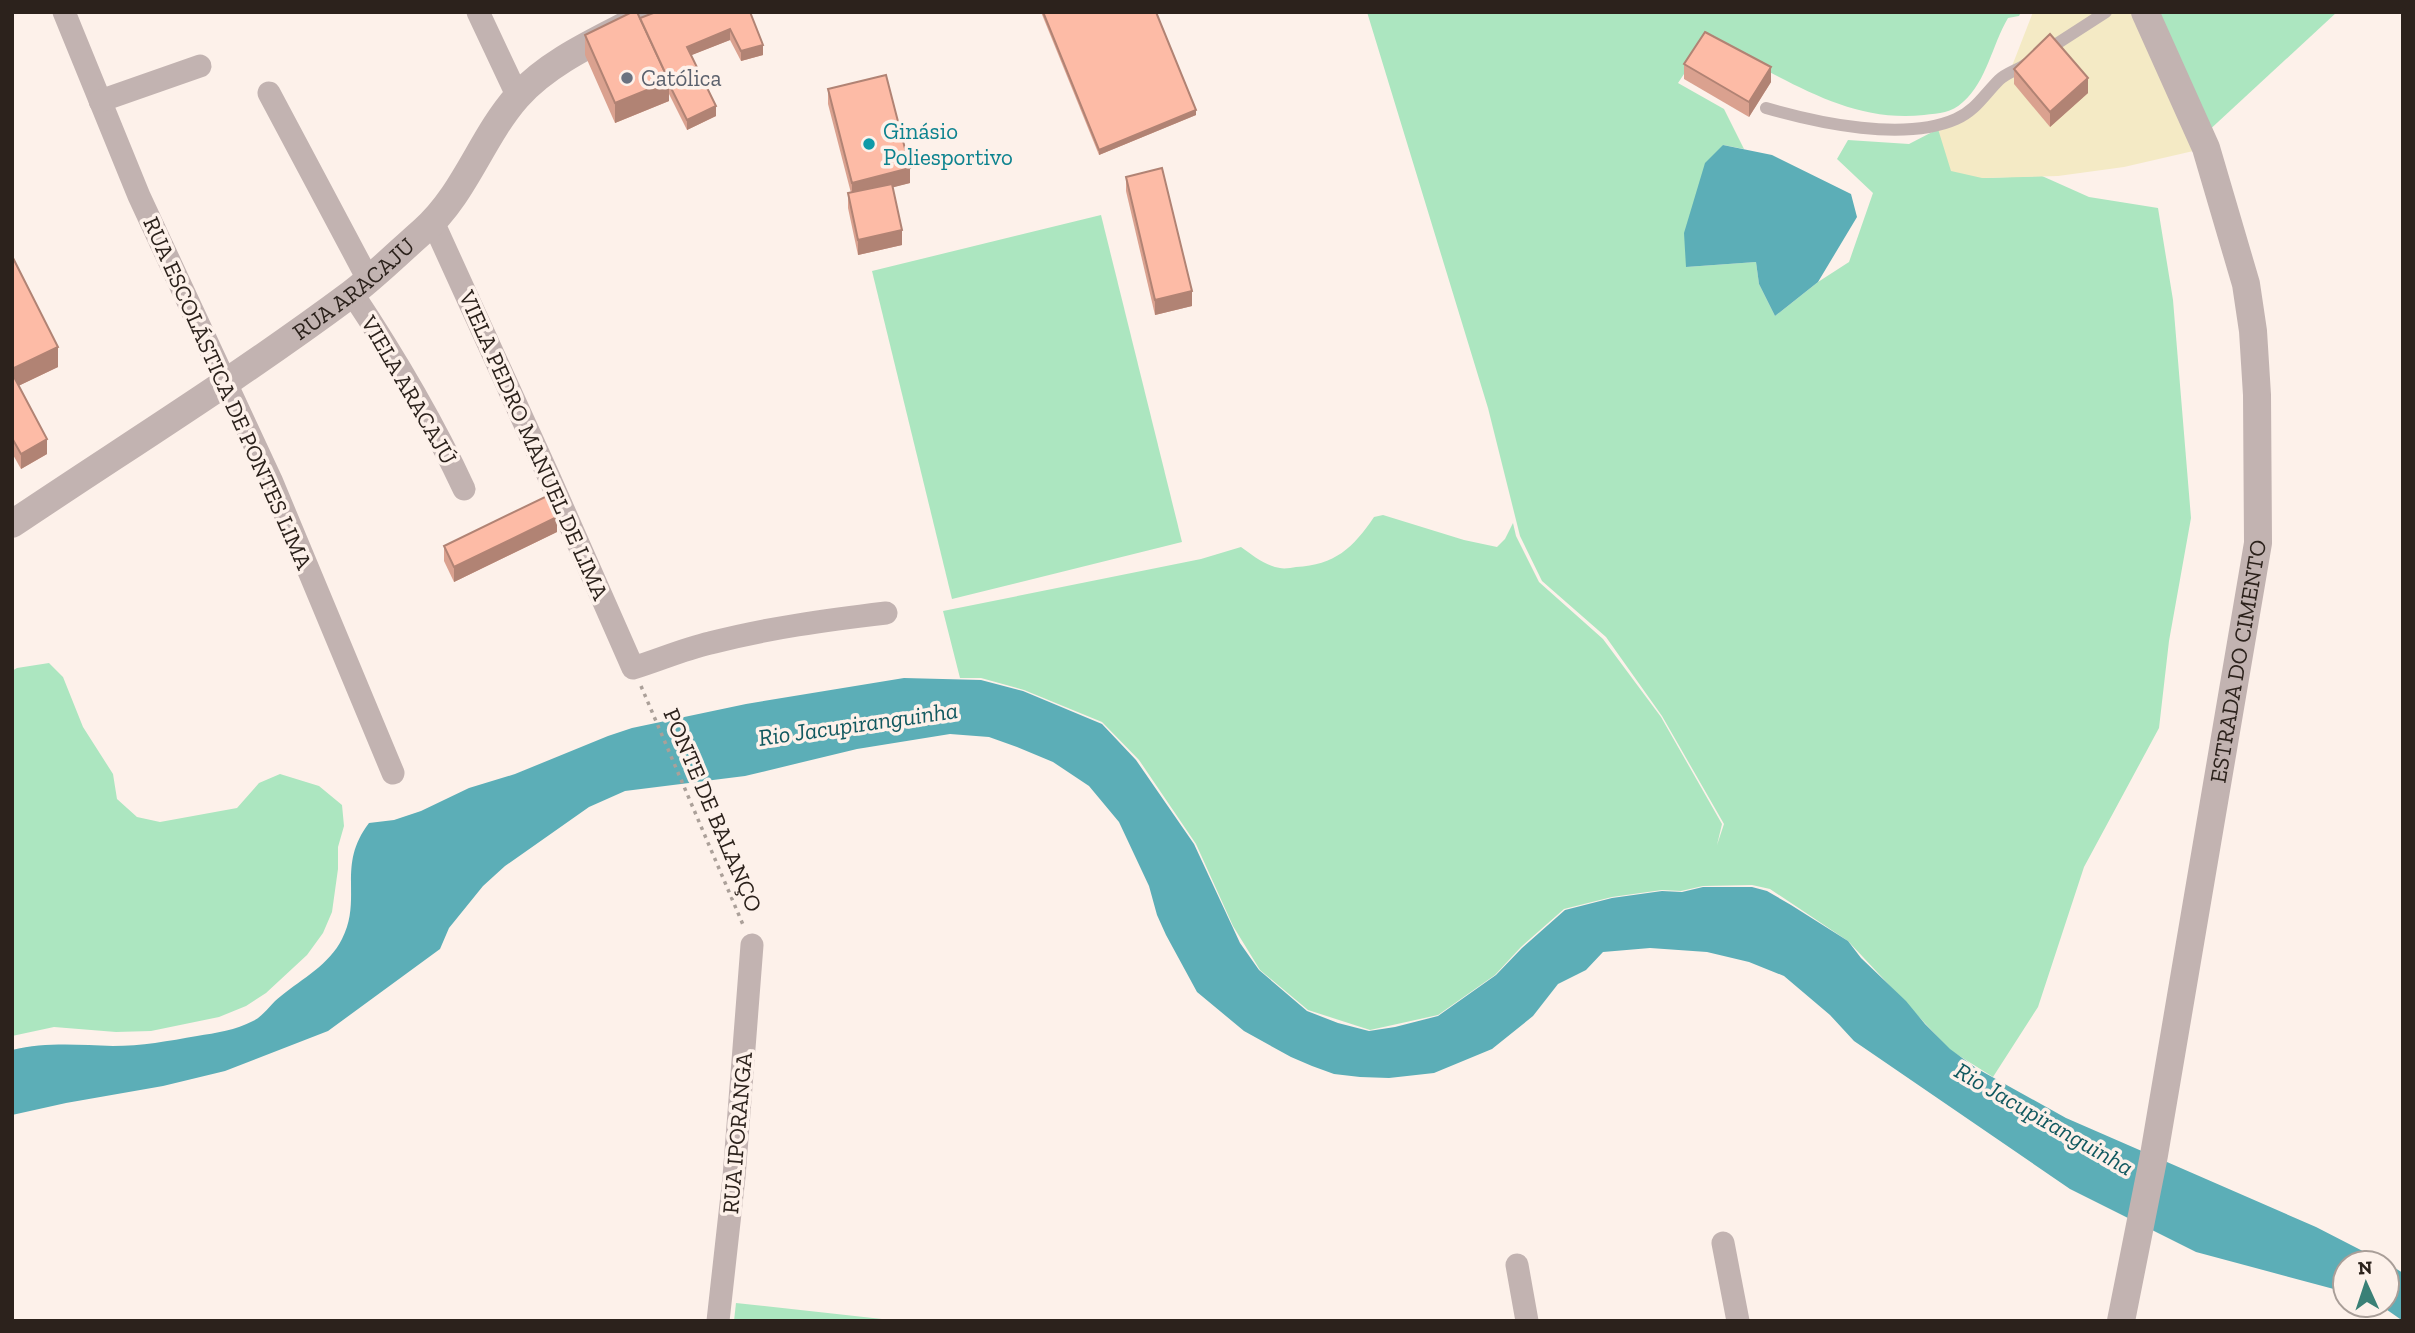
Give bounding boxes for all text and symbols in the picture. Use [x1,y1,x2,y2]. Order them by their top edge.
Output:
place label: Católica [641,64,722,92]
marker: Católica [619,70,635,86]
place label: Ginásio Poliesportivo [883,117,1013,171]
marker: Ginásio Poliesportivo [861,136,877,152]
street label: RUA ESCOLÁSTICA DE PONTES LIMA [137,212,319,575]
street label: RUA ARACAJU [287,231,420,346]
street label: VIELA PEDRO MANUEL DE LIMA [453,285,615,605]
street label: VIELA ARACAJÚ [355,310,463,469]
street label: ESTRADA DO CIMENTO [2203,538,2272,785]
water label: Rio Jacupiranguinha [756,695,960,752]
street label: PONTE DE BALANÇO [657,704,769,916]
street label: RUA IPORANGA [716,1050,758,1215]
water label: Rio Jacupiranguinha [1950,1056,2139,1181]
north arrow [2331,1249,2401,1319]
text: N [2357,1256,2373,1279]

